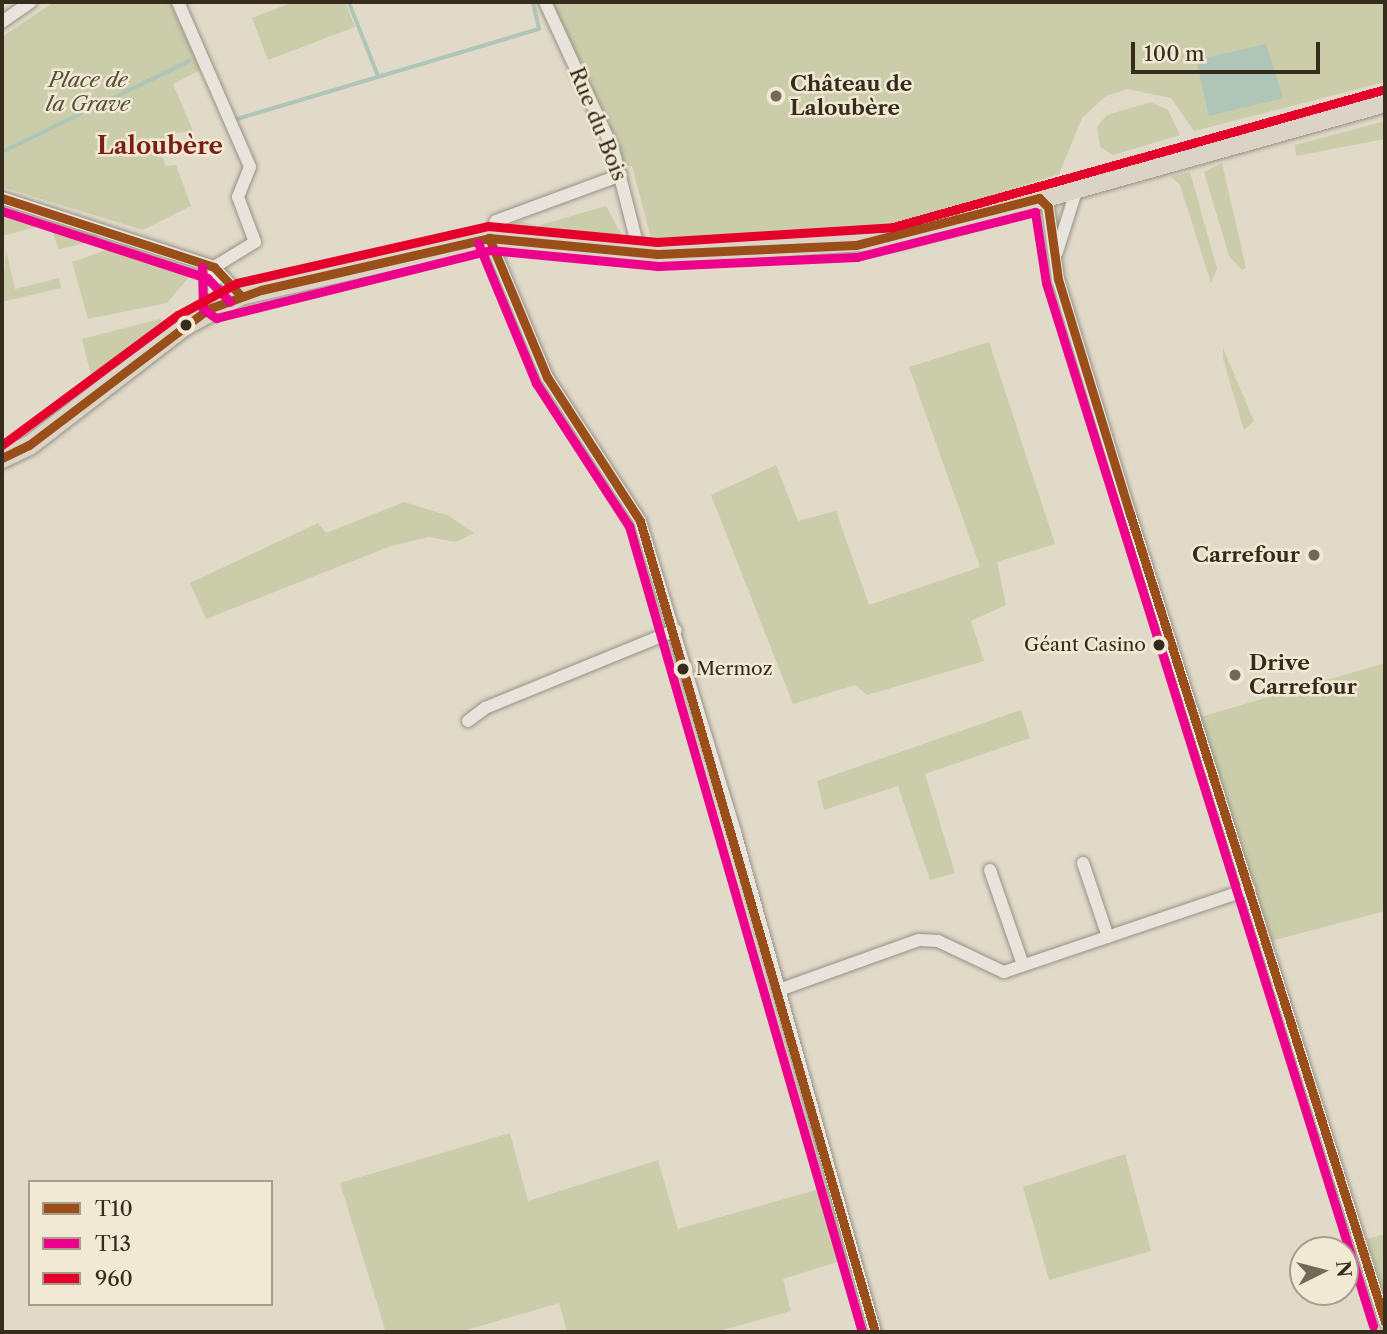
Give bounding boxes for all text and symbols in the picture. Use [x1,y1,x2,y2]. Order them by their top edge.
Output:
scale bar [1135,28,1324,72]
text: 100 m [1144,41,1205,66]
street label: Rue du Bois [564,64,632,184]
park label: Place de la Grave [46,67,130,117]
place label: Château de Laloubère [790,71,912,121]
marker: Château de Laloubère [768,88,784,104]
district label: Laloubère [97,132,223,160]
unlabelled marker [179,318,193,332]
place label: Carrefour [1192,542,1300,568]
marker: Carrefour [1306,547,1322,563]
place label: Géant Casino [1024,634,1146,656]
marker: Géant Casino [1152,638,1166,652]
place label: Drive Carrefour [1249,650,1357,700]
place label: Mermoz [696,658,773,680]
marker: Mermoz [676,662,690,676]
marker: Drive Carrefour [1227,667,1243,683]
legend [28,1180,273,1306]
text: T10 [95,1196,133,1221]
text: T13 [95,1231,131,1256]
north arrow [1289,1236,1359,1306]
text: N [1331,1260,1356,1278]
text: 960 [95,1266,133,1291]

